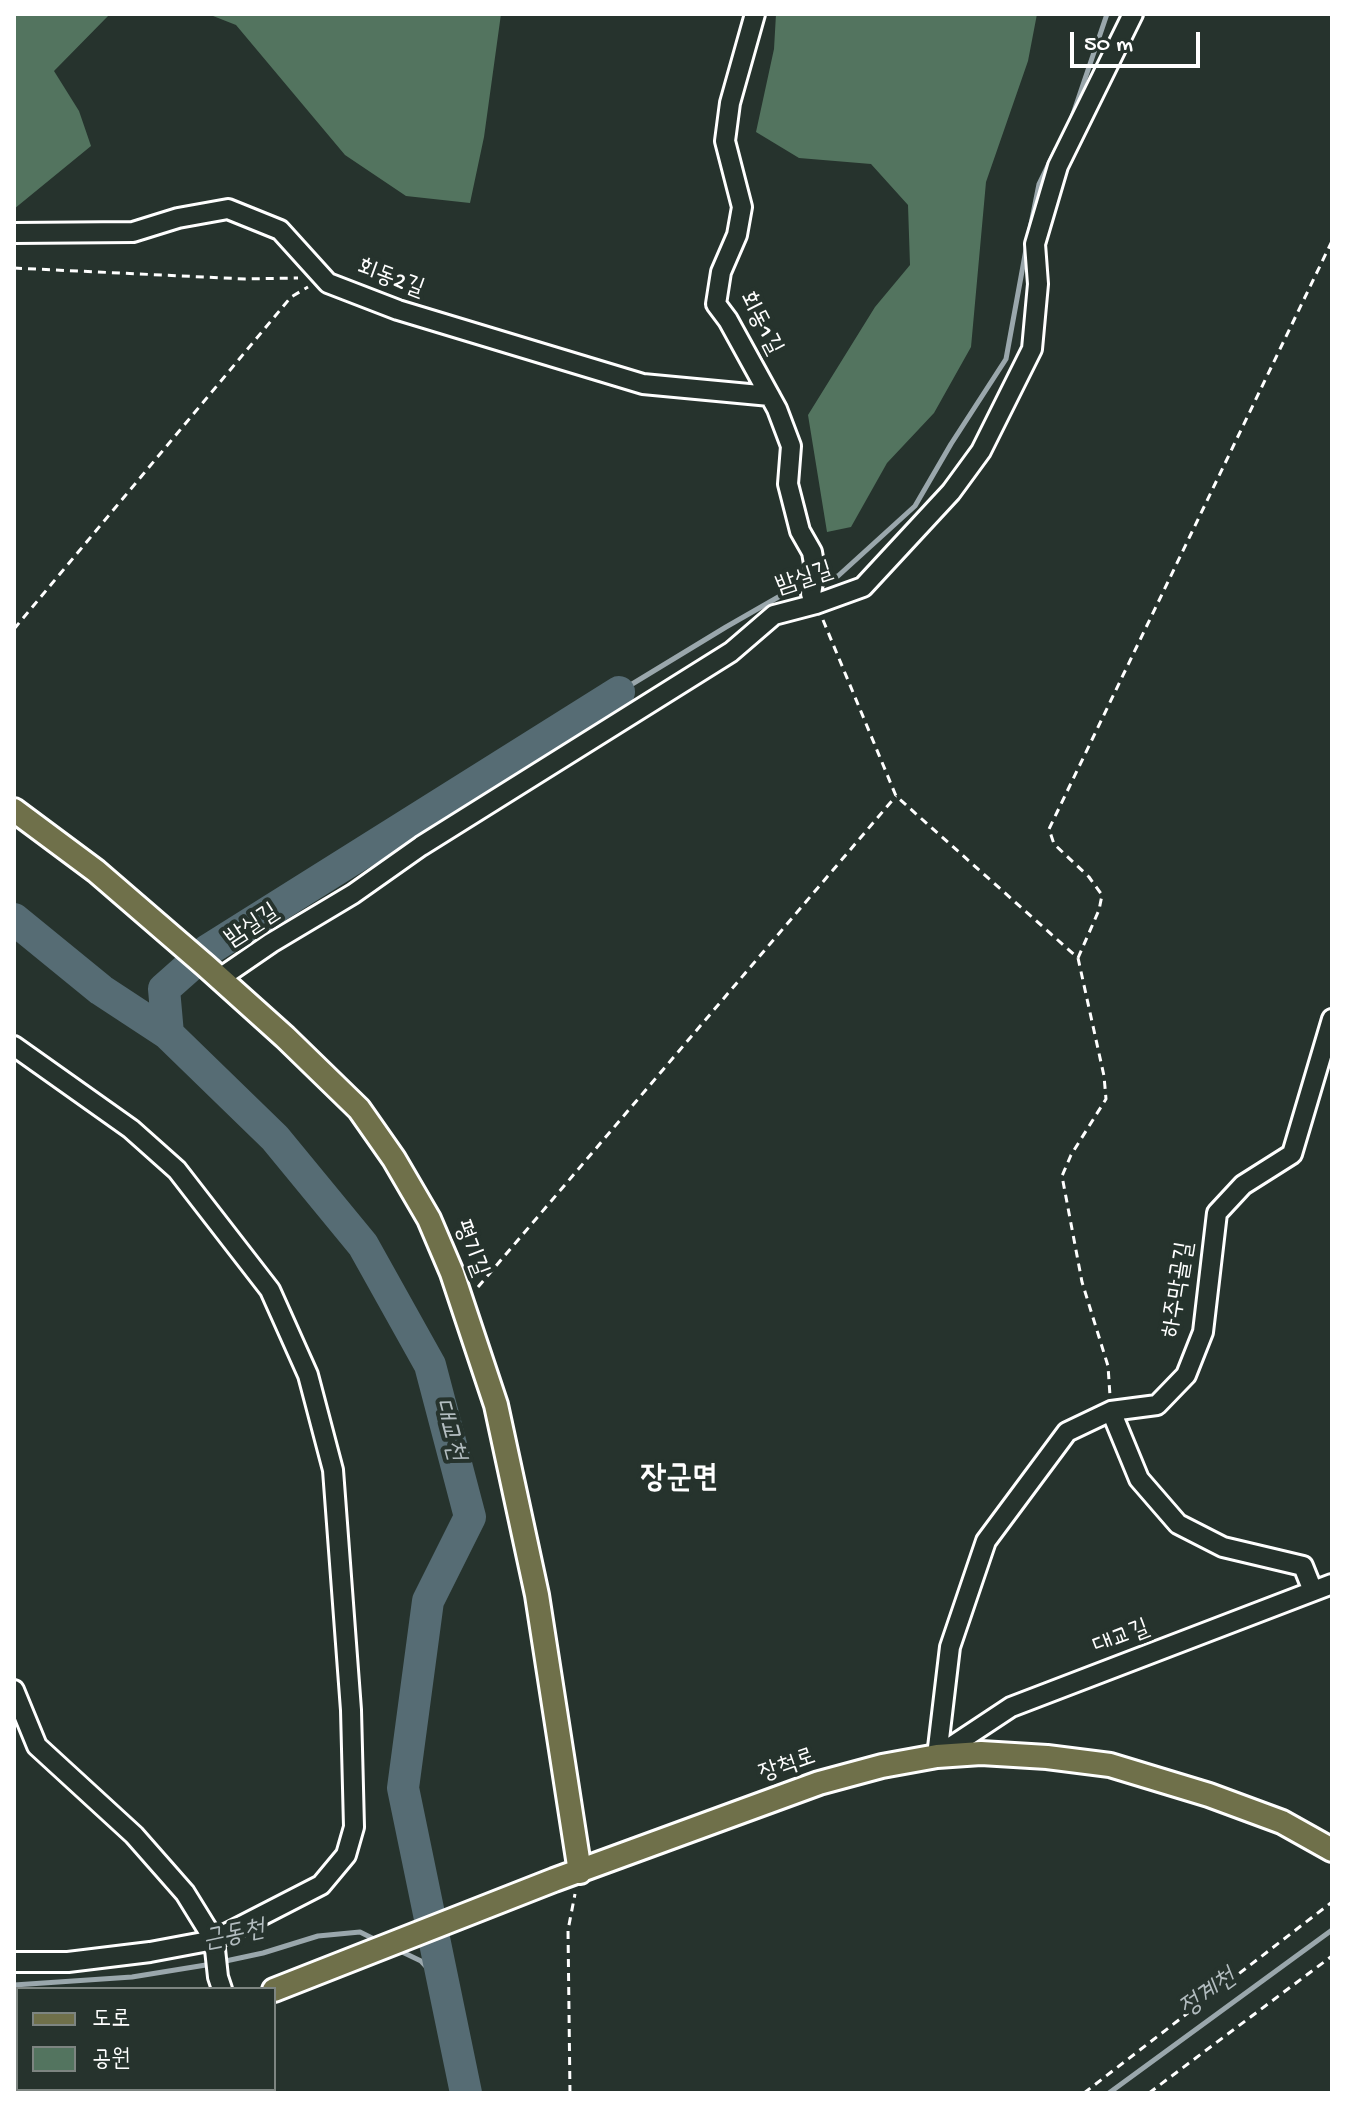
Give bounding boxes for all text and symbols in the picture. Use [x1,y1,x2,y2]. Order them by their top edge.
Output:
scale bar [1074,16,1204,66]
text: 50 m [1084,31,1133,60]
street label: 회동2길 [352,255,428,305]
street label: 회동1길 [731,287,787,361]
street label: 밤실길 [773,557,837,603]
street label: 밤실길 [221,899,285,955]
street label: 평기길 [445,1217,493,1281]
street label: 하주막골길 [1158,1240,1202,1340]
water label: 대교천 [424,1396,470,1464]
district label: 장군면 [640,1462,718,1500]
street label: 대교길 [1090,1615,1154,1663]
street label: 장척로 [756,1744,820,1790]
water label: 근동천 [200,1915,268,1959]
water label: 정계천 [1174,1964,1244,2026]
legend [16,1987,276,2091]
text: 도로 [92,2006,131,2035]
text: 공원 [92,2046,131,2075]

